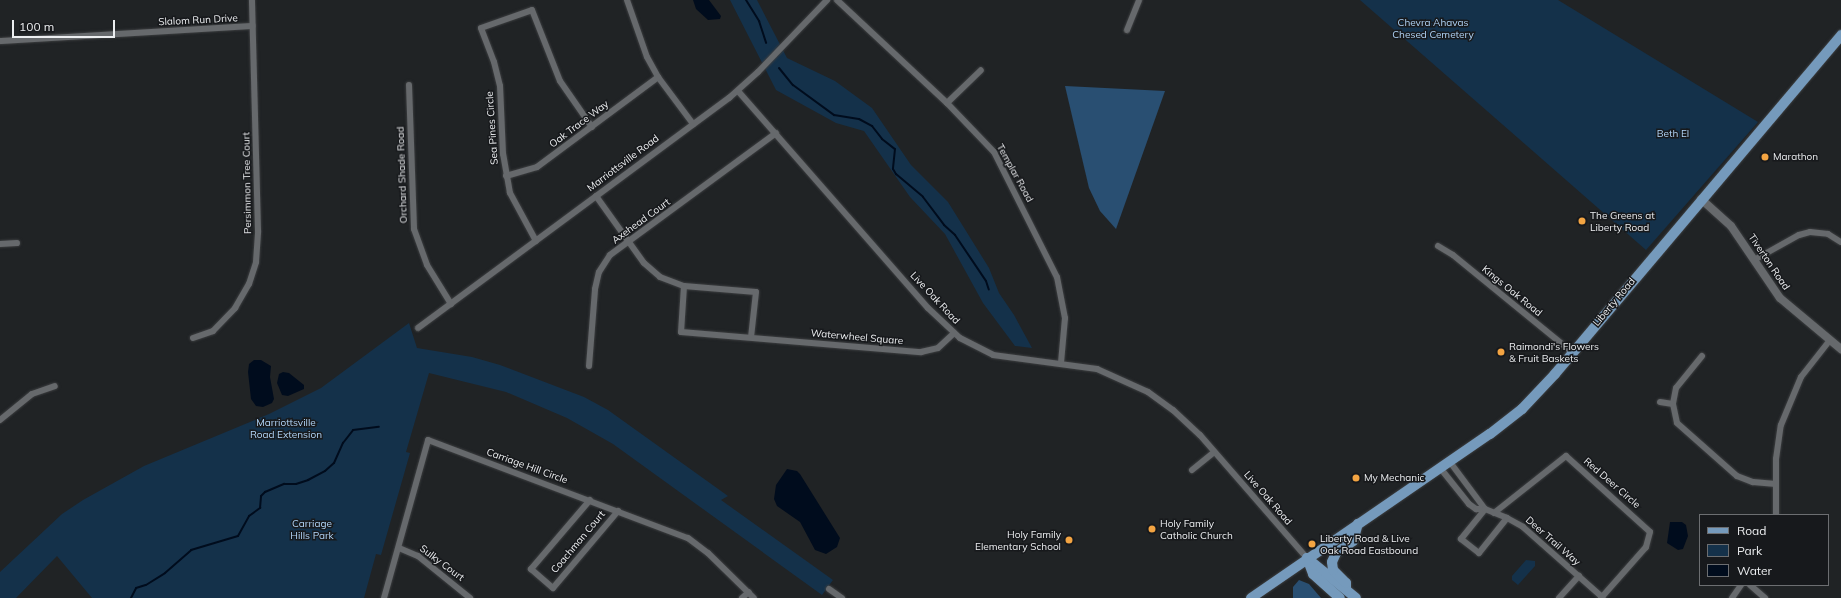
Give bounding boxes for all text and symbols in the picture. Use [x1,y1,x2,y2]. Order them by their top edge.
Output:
scale bar [14,12,117,38]
street label: Slalom Run Drive [158,12,238,28]
park label: Chevra Ahavas Chesed Cemetery [1392,16,1474,40]
text: 100 m [19,19,54,34]
street label: Sea Pines Circle [483,91,501,165]
street label: Oak Trace Way [547,98,611,150]
street label: Orchard Shade Road [394,126,410,224]
park label: Beth El [1657,128,1689,140]
street label: Persimmon Tree Court [240,132,254,234]
street label: Marriottsville Road [585,132,661,194]
street label: Templar Road [994,142,1036,204]
place label: Marathon [1773,151,1818,163]
marker: Marathon [1760,152,1770,162]
street label: Axehead Court [610,196,672,246]
place label: The Greens at Liberty Road [1590,209,1655,232]
marker: The Greens at Liberty Road [1577,216,1587,226]
street label: Tiverton Road [1746,232,1792,292]
street label: Kings Oak Road [1479,263,1545,319]
street label: Live Oak Road [908,269,962,327]
street label: Liberty Road [1590,275,1638,329]
street label: Waterwheel Square [810,327,904,347]
place label: Raimondi's Flowers & Fruit Baskets [1509,340,1599,364]
marker: Raimondi's Flowers & Fruit Baskets [1496,347,1506,357]
park label: Marriottsville Road Extension [250,416,322,440]
street label: Carriage Hill Circle [485,446,569,486]
street label: Red Deer Circle [1581,455,1643,511]
street label: Live Oak Road [1241,469,1295,527]
place label: My Mechanic [1364,472,1425,484]
marker: My Mechanic [1351,473,1361,483]
street label: Coachman Court [548,508,608,576]
street label: Deer Trail Way [1523,514,1583,568]
legend [1699,514,1829,586]
park label: Carriage Hills Park [290,517,334,540]
place label: Holy Family Catholic Church [1160,517,1233,540]
text: Road [1737,523,1766,538]
marker: Holy Family Catholic Church [1147,524,1157,534]
place label: Holy Family Elementary School [975,528,1061,552]
place label: Liberty Road & Live Oak Road Eastbound [1320,532,1418,556]
marker: Holy Family Elementary School [1064,535,1074,545]
marker: Liberty Road & Live Oak Road Eastbound [1307,539,1317,549]
street label: Sulky Court [417,542,467,584]
text: Park [1737,543,1762,558]
text: Water [1737,563,1772,578]

